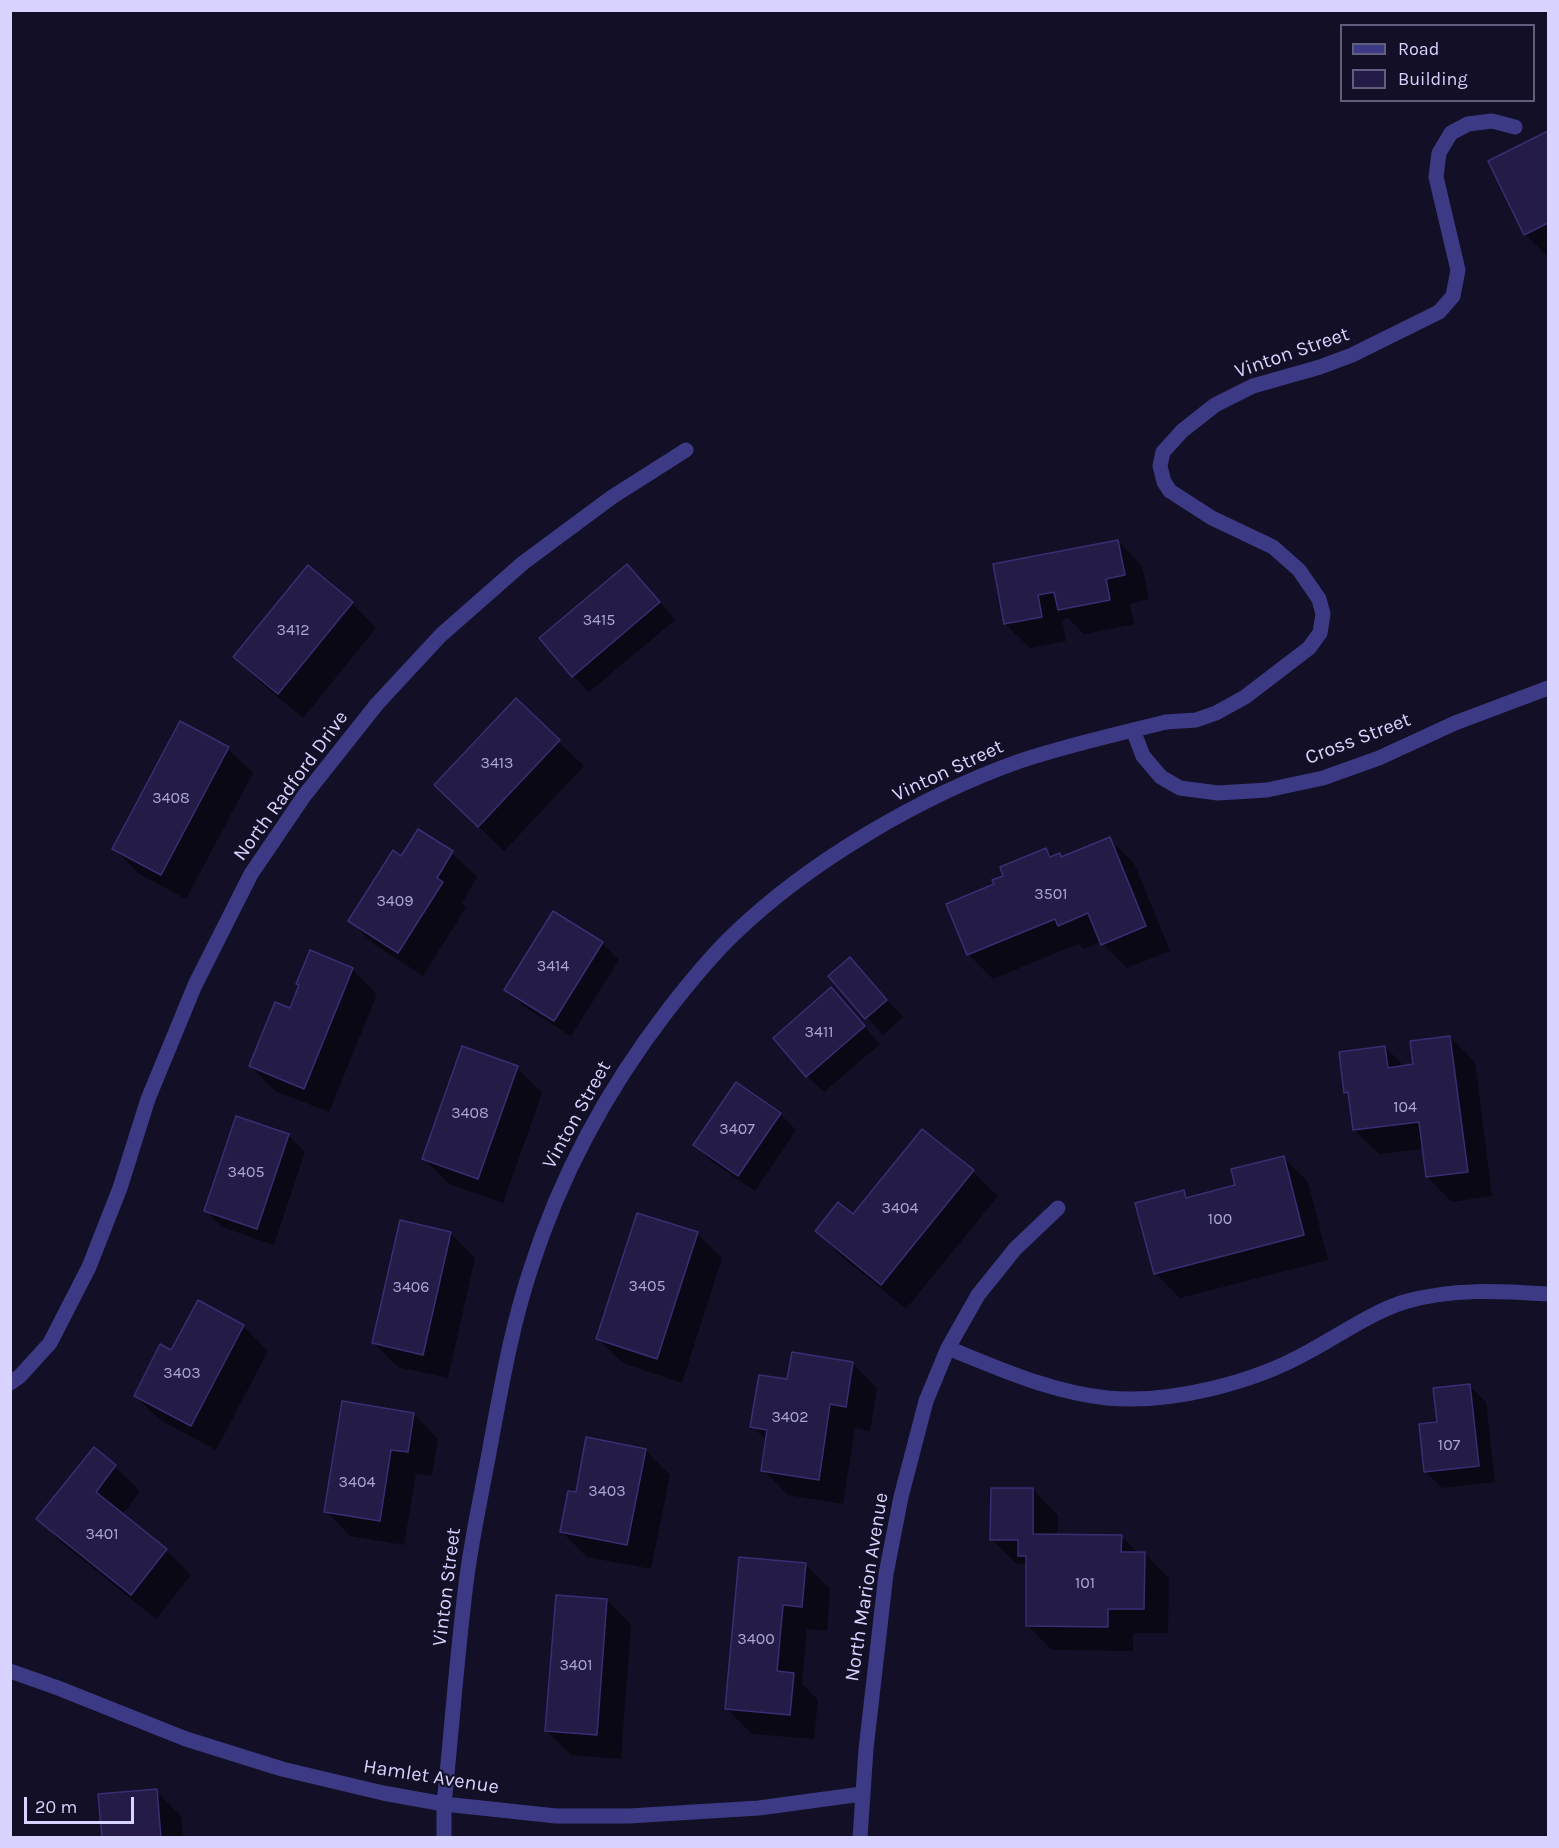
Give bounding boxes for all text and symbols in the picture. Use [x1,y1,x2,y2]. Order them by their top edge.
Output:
legend [1340,24,1535,102]
text: Road [1398,38,1439,60]
text: Building [1398,68,1468,90]
street label: Vinton Street [1232,322,1352,384]
house number: 3415 [583,610,615,630]
house number: 3412 [277,620,309,640]
street label: North Radford Drive [229,706,353,866]
street label: Cross Street [1302,708,1414,770]
street label: Vinton Street [889,735,1007,807]
house number: 3413 [480,753,514,773]
house number: 3408 [152,788,190,808]
house number: 3501 [1034,884,1068,904]
house number: 3409 [376,891,414,911]
house number: 3414 [537,956,569,976]
house number: 3411 [805,1022,833,1042]
street label: Vinton Street [538,1057,616,1173]
house number: 104 [1393,1097,1417,1117]
house number: 3408 [451,1103,489,1123]
house number: 3407 [719,1119,755,1139]
house number: 3405 [228,1162,264,1182]
house number: 3404 [882,1198,918,1218]
house number: 100 [1208,1209,1232,1229]
house number: 3405 [629,1276,665,1296]
house number: 3406 [392,1277,430,1297]
house number: 3403 [163,1363,201,1383]
house number: 3402 [771,1407,809,1427]
house number: 107 [1438,1435,1460,1455]
house number: 3404 [339,1472,375,1492]
house number: 3403 [588,1481,626,1501]
street label: North Marion Avenue [840,1491,894,1683]
house number: 3401 [85,1524,119,1544]
street label: Vinton Street [428,1526,466,1648]
house number: 101 [1075,1573,1095,1593]
house number: 3400 [737,1629,775,1649]
house number: 3401 [559,1655,593,1675]
street label: Hamlet Avenue [361,1754,501,1800]
scale bar [27,1785,136,1823]
text: 20 m [35,1796,77,1818]

